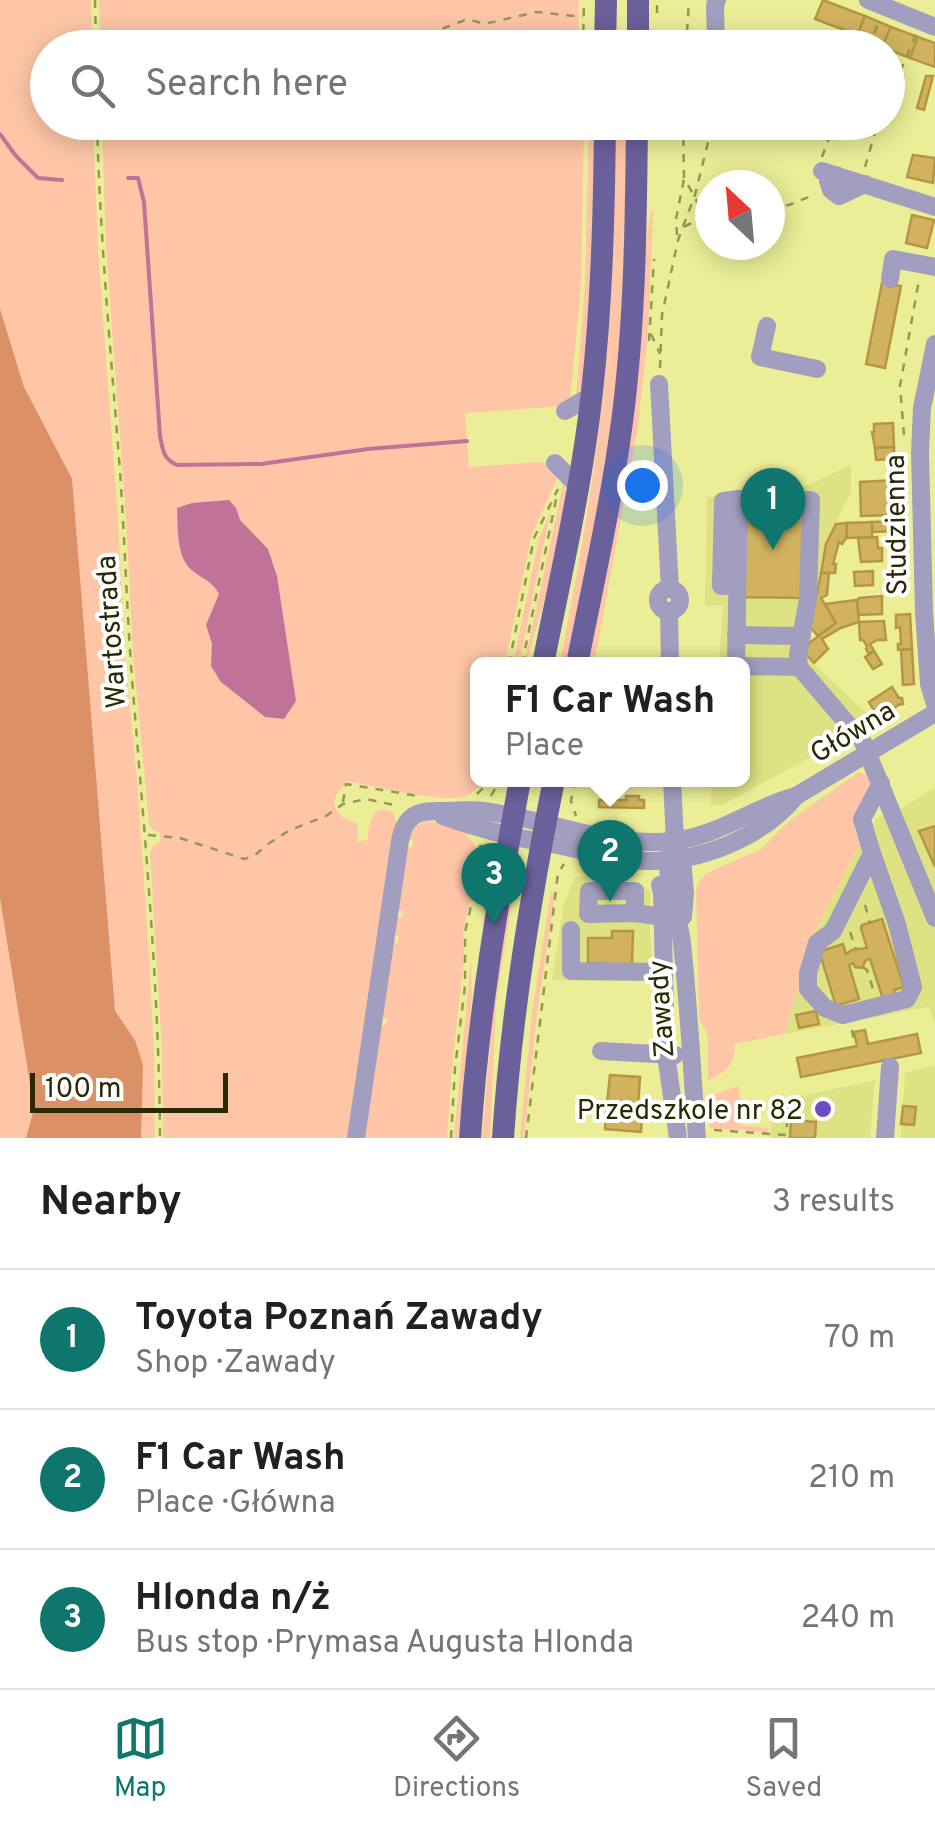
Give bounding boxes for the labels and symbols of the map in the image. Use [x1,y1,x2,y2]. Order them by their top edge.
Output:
north arrow [695,170,785,260]
street label: Studzienna [879,454,917,596]
your location [617,460,668,511]
pin: 1 [740,468,806,550]
street label: Wartostrada [90,554,136,709]
street label: Główna [804,694,903,773]
pin: 2 [578,820,642,902]
pin: 3 [462,842,526,925]
street label: Zawady [642,959,684,1059]
scale bar [30,1068,228,1112]
place label: Przedszkole nr 82 [577,1094,803,1130]
marker: Przedszkole nr 82 [812,1098,834,1120]

